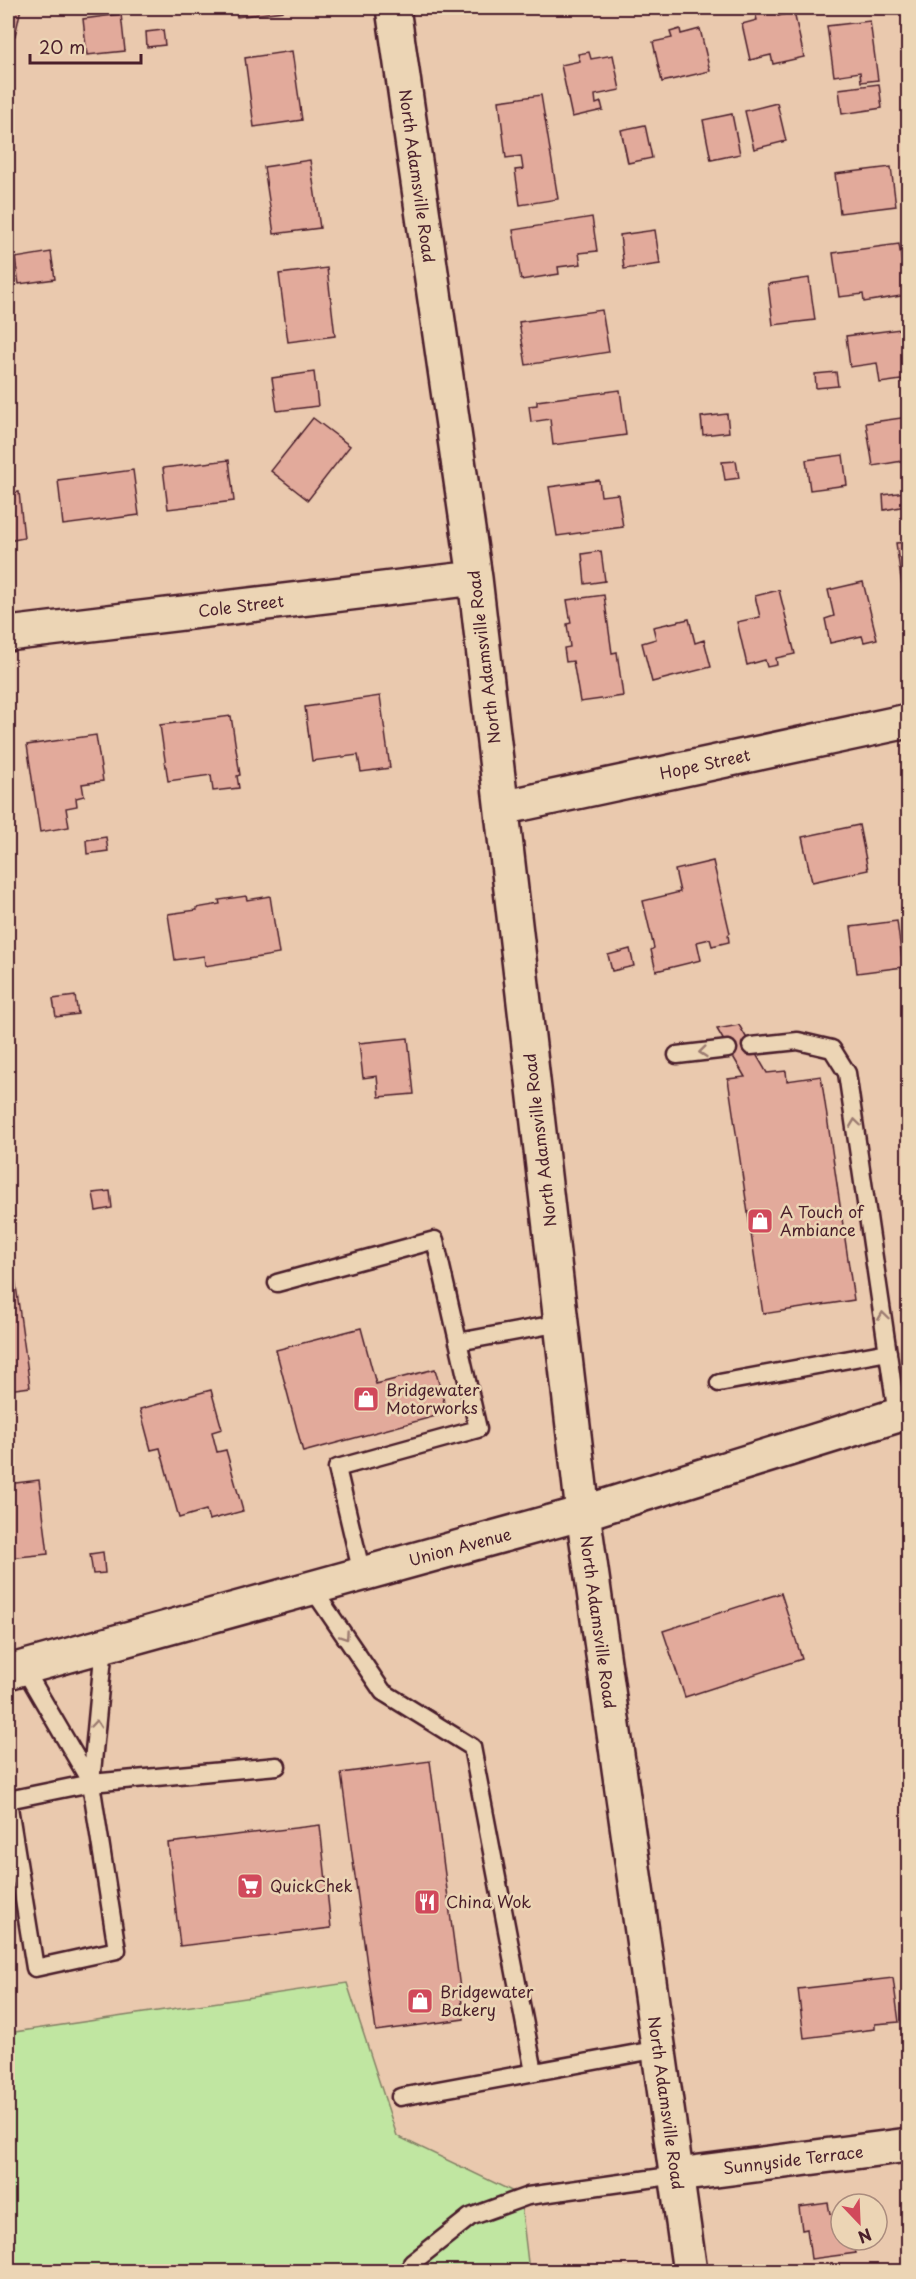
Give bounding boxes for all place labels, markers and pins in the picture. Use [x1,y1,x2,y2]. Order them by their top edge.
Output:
place label: A Touch of Ambiance [780,1199,865,1241]
shop icon: A Touch of Ambiance [745,1206,775,1236]
place label: Bridgewater Motorworks [386,1377,480,1419]
shop icon: Bridgewater Motorworks [351,1384,381,1414]
supermarket icon: QuickChek [235,1871,265,1901]
place label: QuickChek [270,1873,353,1897]
restaurant icon: China Wok [412,1887,442,1917]
place label: China Wok [446,1889,531,1913]
place label: Bridgewater Bakery [440,1979,534,2021]
shop icon: Bridgewater Bakery [405,1986,435,2016]

